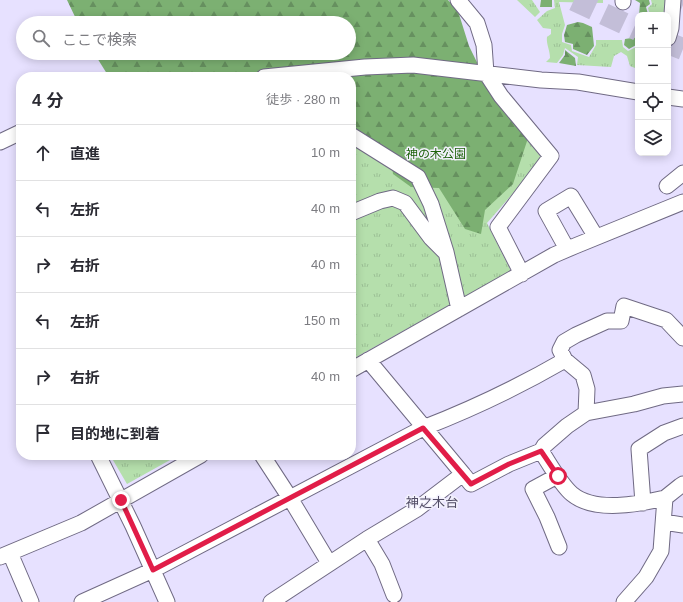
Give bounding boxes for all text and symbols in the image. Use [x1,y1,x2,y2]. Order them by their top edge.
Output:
map controls [635,12,671,156]
button: + [635,12,671,48]
search box [16,16,356,60]
icon: search [30,27,52,49]
text: ここで検索 [62,31,137,48]
button: − [635,48,671,84]
button: locate [635,84,671,120]
text: 4 分 [32,91,63,110]
text: 徒歩 · 280 m [266,92,340,107]
button: layers [635,120,671,156]
icon: ahead [32,142,54,164]
text: 直進 [70,145,100,162]
text: 10 m [311,145,340,160]
park label: 神の木公園 [406,147,466,161]
icon: left [32,198,54,220]
text: 左折 [70,201,100,218]
text: 40 m [311,201,340,216]
icon: right [32,254,54,276]
text: 右折 [70,257,100,274]
text: 40 m [311,257,340,272]
icon: left [32,310,54,332]
text: 左折 [70,313,100,330]
text: 150 m [304,313,340,328]
icon: right [32,366,54,388]
text: 右折 [70,369,100,386]
text: 40 m [311,369,340,384]
icon: arrive [32,422,54,444]
text: 目的地に到着 [70,425,160,442]
route start [549,467,567,485]
route end [112,491,130,509]
district label: 神之木台 [406,495,458,510]

